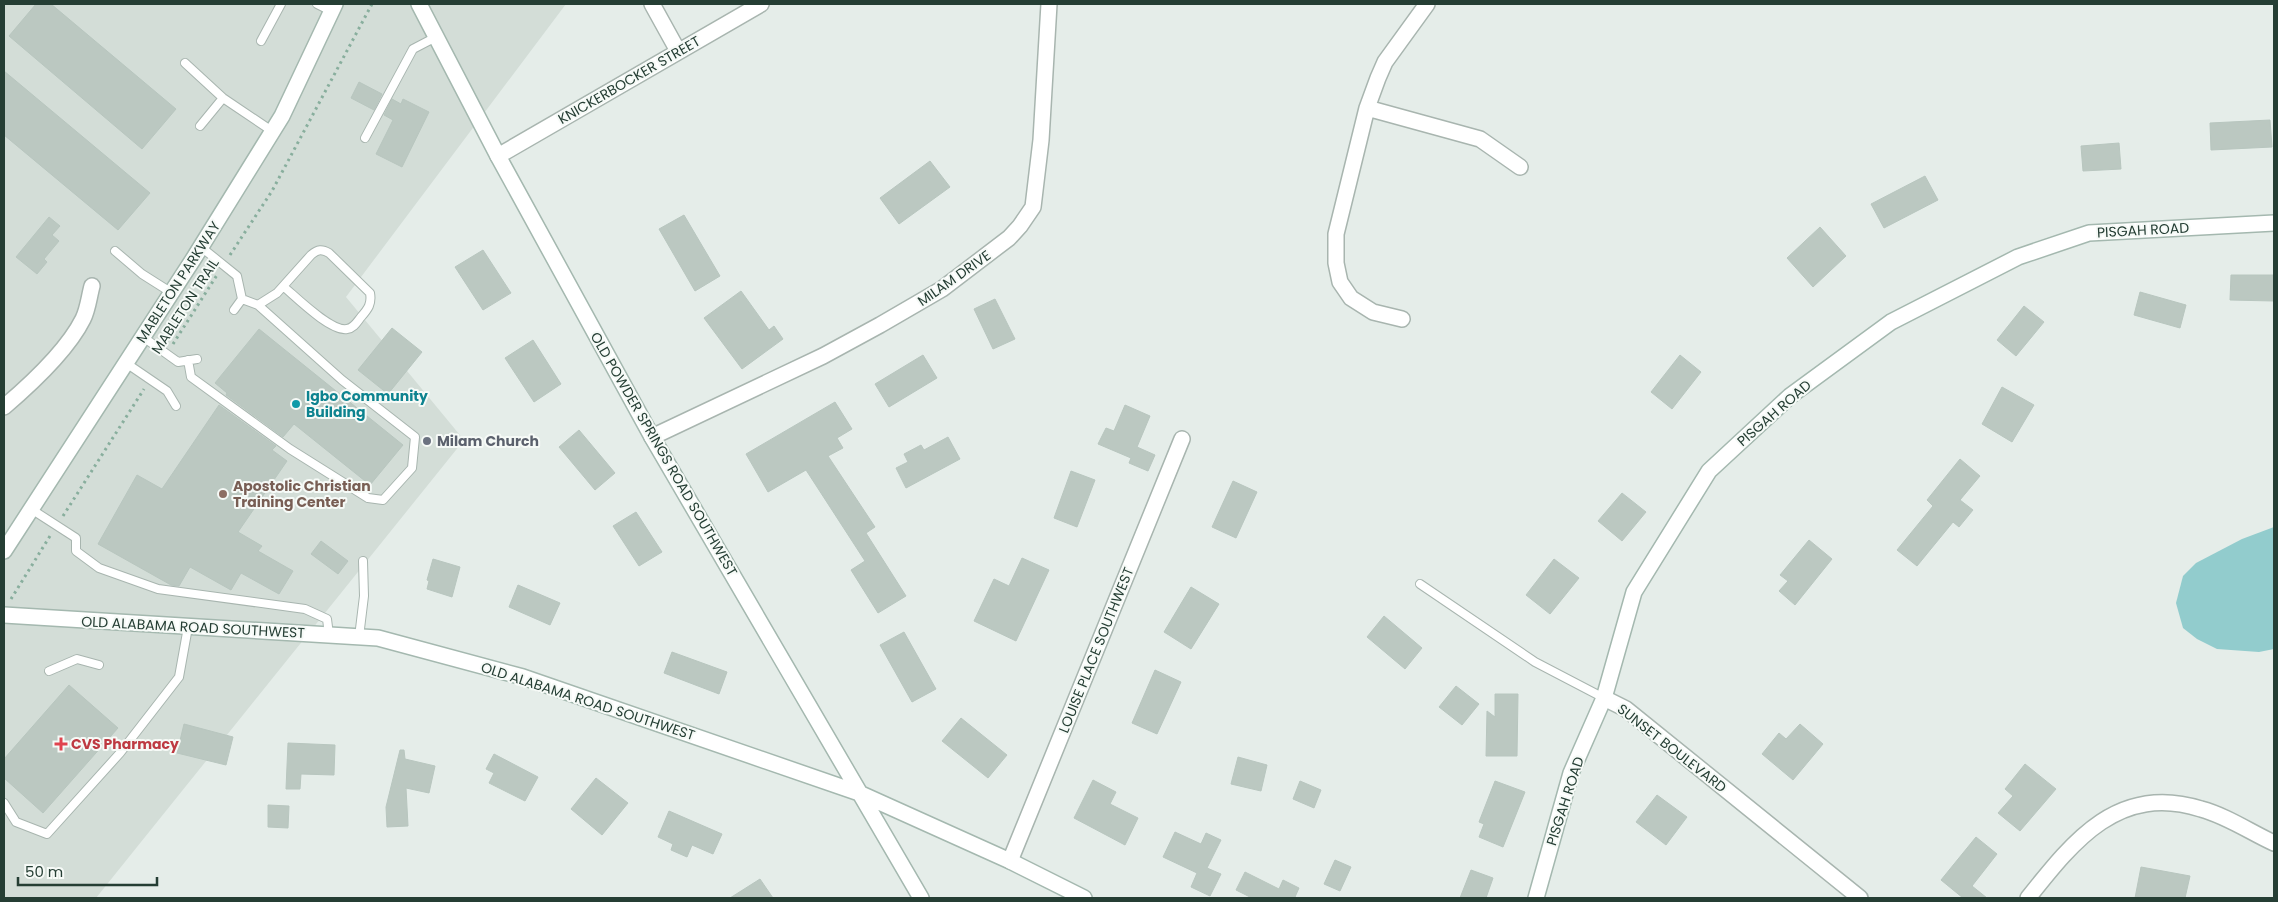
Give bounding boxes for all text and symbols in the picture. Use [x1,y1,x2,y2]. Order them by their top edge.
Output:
street label: KNICKERBOCKER STREET [554,31,704,129]
street label: MABLETON PARKWAY [131,217,225,347]
street label: PISGAH ROAD [2096,218,2190,242]
street label: MILAM DRIVE [913,245,995,311]
street label: MABLETON TRAIL [147,254,223,358]
street label: OLD POWDER SPRINGS ROAD SOUTHWEST [586,328,743,580]
street label: PISGAH ROAD [1733,375,1815,451]
place label: Igbo Community Building [306,386,428,422]
marker: Igbo Community Building [290,398,302,410]
place label: Milam Church [437,431,539,451]
marker: Milam Church [421,435,433,447]
place label: Apostolic Christian Training Center [233,476,371,512]
marker: Apostolic Christian Training Center [217,488,229,500]
street label: LOUISE PLACE SOUTHWEST [1054,564,1139,736]
street label: OLD ALABAMA ROAD SOUTHWEST [81,611,306,643]
street label: OLD ALABAMA ROAD SOUTHWEST [478,657,698,745]
street label: SUNSET BOULEVARD [1613,699,1731,797]
place label: CVS Pharmacy [71,734,179,754]
marker: CVS Pharmacy [55,738,67,750]
street label: PISGAH ROAD [1541,754,1589,848]
scale bar [18,854,156,886]
text: 50 m [25,861,63,882]

